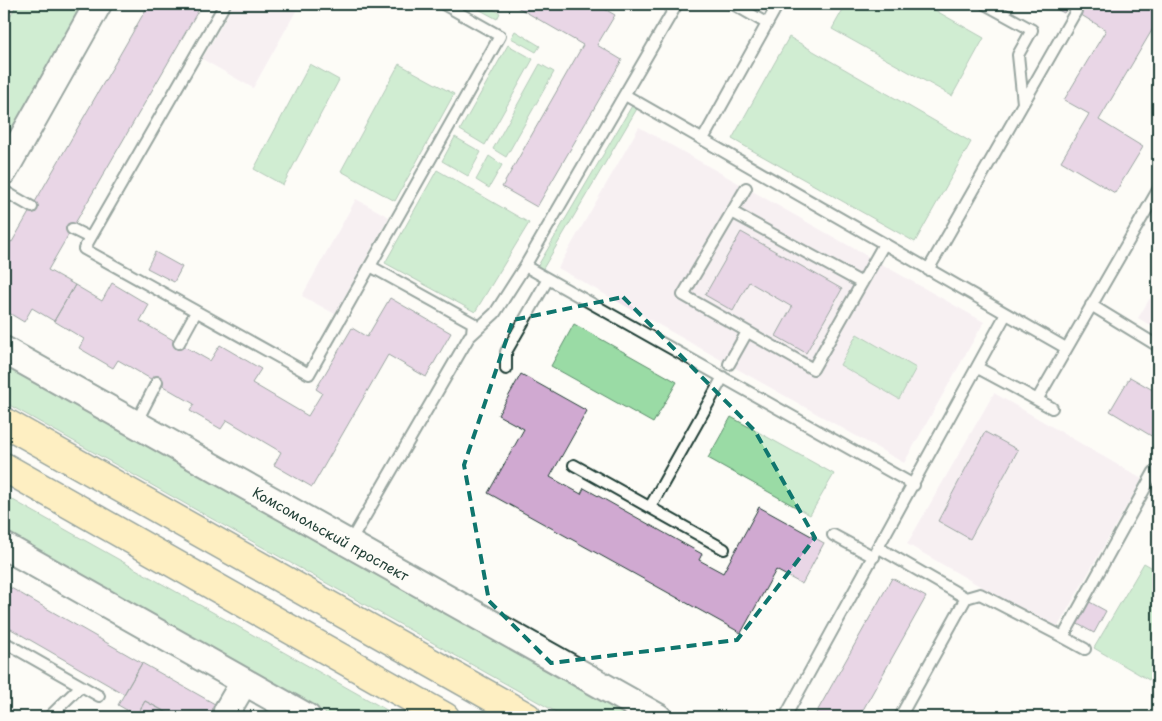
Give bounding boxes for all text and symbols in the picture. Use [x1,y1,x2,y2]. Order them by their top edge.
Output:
street label: Комсомольский проспект [249,481,413,586]

